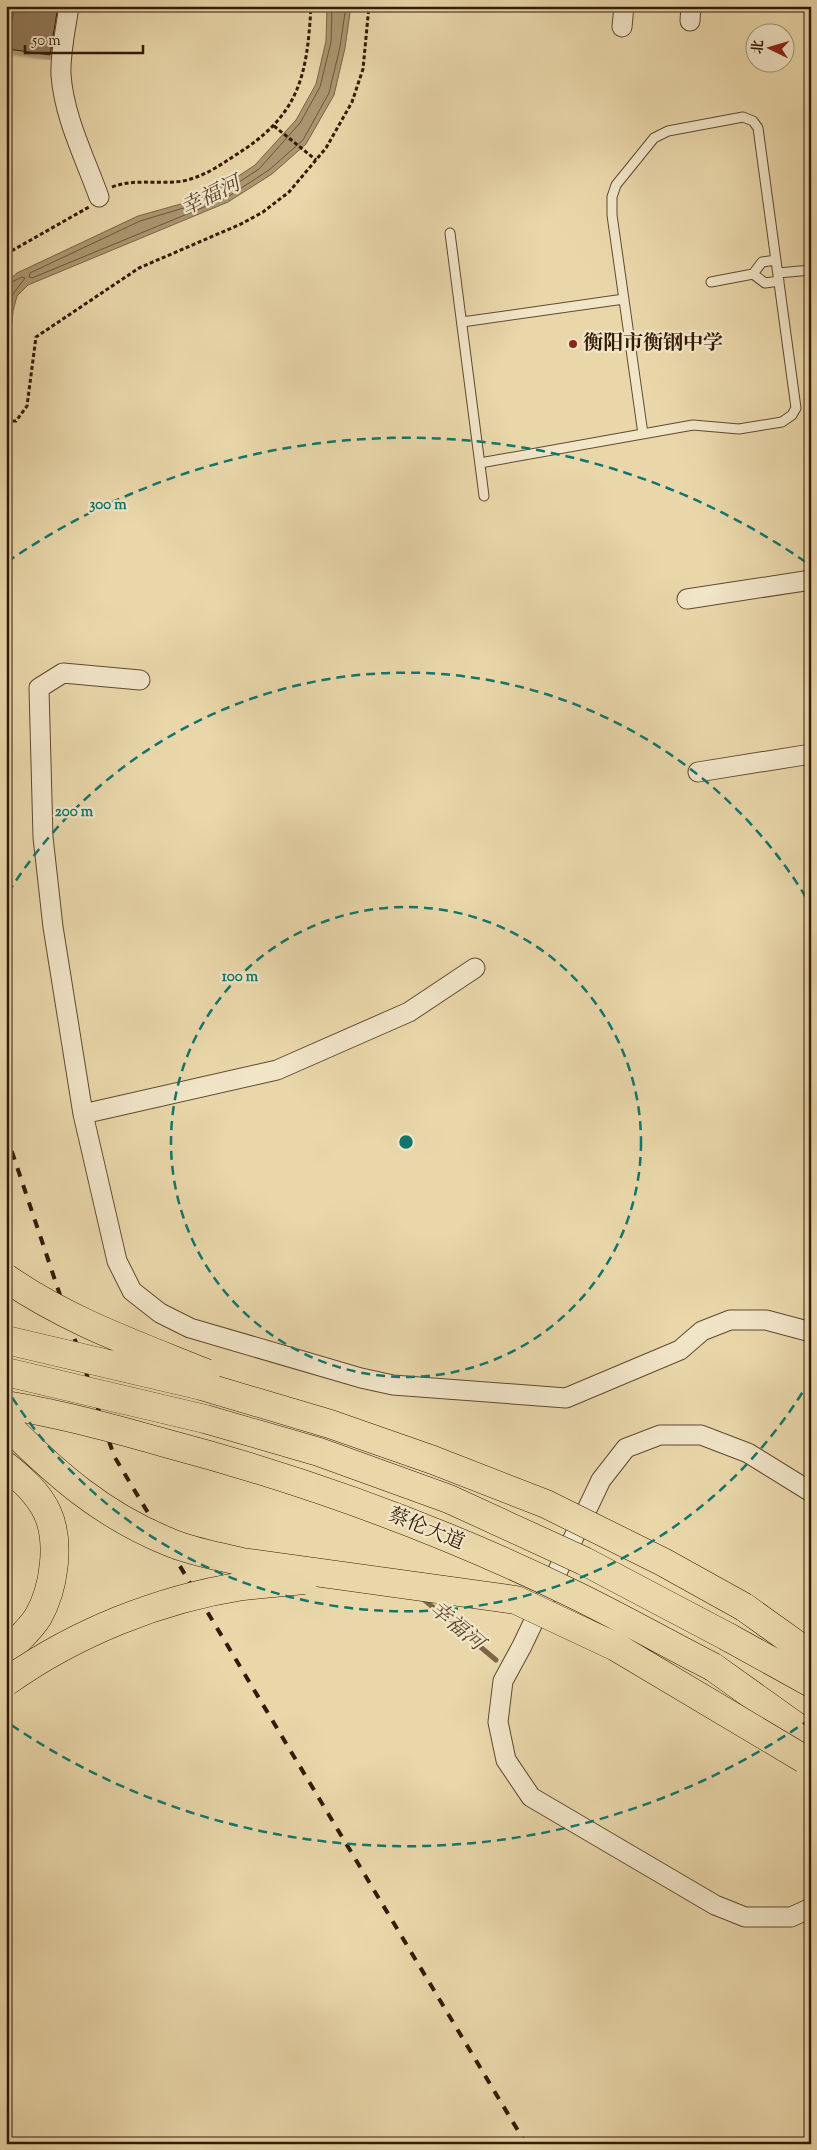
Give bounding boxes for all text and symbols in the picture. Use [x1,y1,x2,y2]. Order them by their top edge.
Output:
scale bar [25,22,142,54]
north arrow [744,22,794,72]
text: 50 m [31,31,61,52]
text: 北 [748,39,770,55]
water label: 幸福河 [176,168,249,224]
place label: 衡阳市衡钢中学 [583,330,723,359]
marker: 衡阳市衡钢中学 [567,338,579,350]
text: 300 m [89,495,127,516]
text: 200 m [55,802,94,823]
text: 100 m [222,967,259,988]
centre of rings [397,1133,415,1151]
street label: 蔡伦大道 [383,1502,469,1558]
water label: 幸福河 [422,1595,493,1661]

